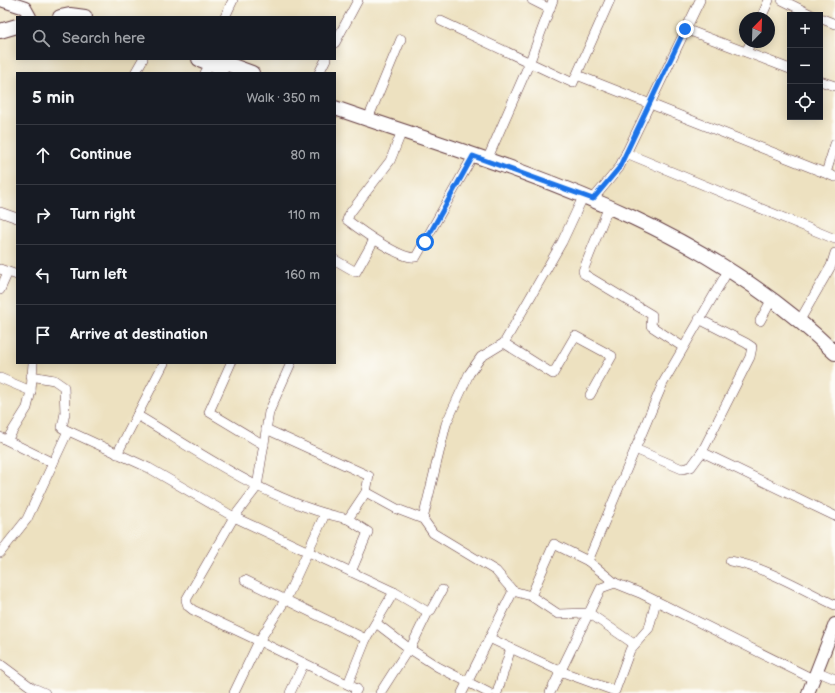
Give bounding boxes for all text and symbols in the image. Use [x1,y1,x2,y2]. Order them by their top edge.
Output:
north arrow [739,12,775,48]
map controls [787,12,823,120]
button: + [787,12,823,48]
search box [16,16,336,60]
route end [676,20,694,38]
icon: search [30,27,52,49]
text: Search here [62,29,145,48]
button: − [787,48,823,84]
button: locate [787,84,823,120]
text: 5 min [32,88,75,108]
text: Walk · 350 m [246,90,320,106]
icon: ahead [32,144,54,166]
text: Continue [70,145,132,164]
text: 80 m [291,147,320,163]
icon: right [32,204,54,226]
text: Turn right [70,205,135,224]
text: 110 m [288,207,320,223]
route start [416,233,434,251]
icon: left [32,264,54,286]
text: Turn left [70,265,127,284]
text: 160 m [285,267,320,283]
icon: arrive [32,324,54,346]
text: Arrive at destination [70,325,208,344]

